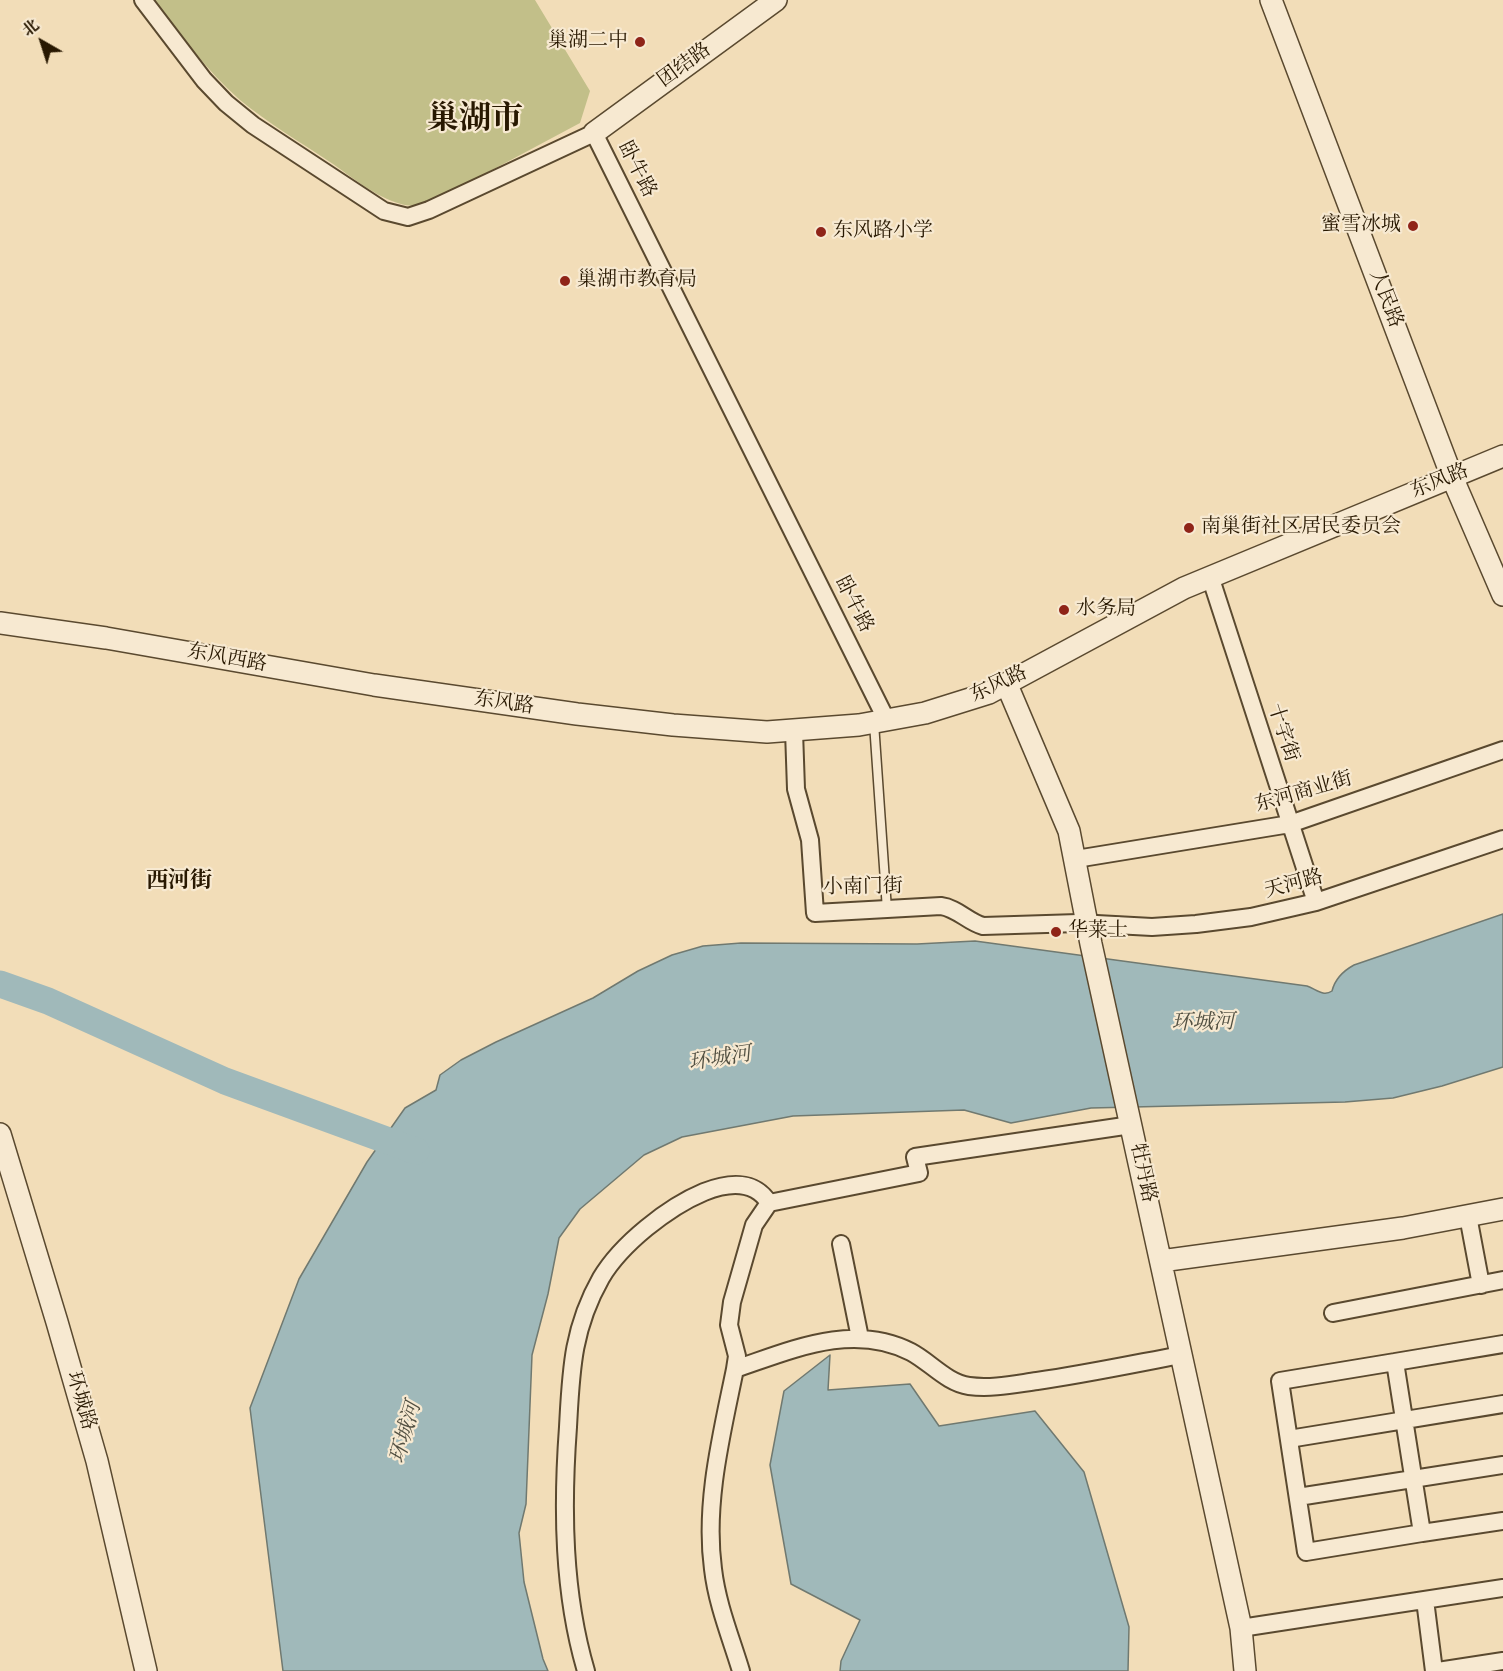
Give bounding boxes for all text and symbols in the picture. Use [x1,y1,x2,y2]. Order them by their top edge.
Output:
north arrow [12,12,72,72]
text: 北 [18,15,43,41]
place label: 巢湖二中 [548,30,628,54]
marker: 巢湖二中 [633,35,647,49]
street label: 团结路 [654,39,716,93]
district label: 巢湖市 [427,102,523,140]
street label: 卧牛路 [612,138,660,202]
place label: 蜜雪冰城 [1321,214,1401,238]
marker: 蜜雪冰城 [1406,219,1420,233]
place label: 东风路小学 [833,220,933,244]
marker: 东风路小学 [814,225,828,239]
street label: 人民路 [1363,267,1407,331]
place label: 巢湖市教育局 [577,269,697,293]
marker: 巢湖市教育局 [558,274,572,288]
street label: 东风路 [1408,460,1472,504]
place label: 南巢街社区居民委员会 [1201,516,1401,540]
marker: 南巢街社区居民委员会 [1182,521,1196,535]
street label: 卧牛路 [829,573,877,637]
place label: 水务局 [1076,598,1136,622]
marker: 水务局 [1057,603,1071,617]
street label: 东风西路 [186,640,268,678]
street label: 东风路 [967,661,1031,709]
street label: 东风路 [473,688,535,720]
street label: 十字街 [1261,701,1303,765]
street label: 东河商业街 [1253,768,1355,818]
street label: 天河路 [1262,866,1326,904]
district label: 西河街 [146,869,212,895]
street label: 小南门街 [823,875,903,901]
place label: 华莱士 [1068,920,1128,944]
marker: 华莱士 [1049,925,1063,939]
water label: 环城河 [1171,1011,1235,1037]
water label: 环城河 [687,1043,753,1077]
street label: 牡丹路 [1124,1141,1160,1205]
street label: 环城路 [60,1369,100,1433]
water label: 环城河 [386,1399,428,1467]

